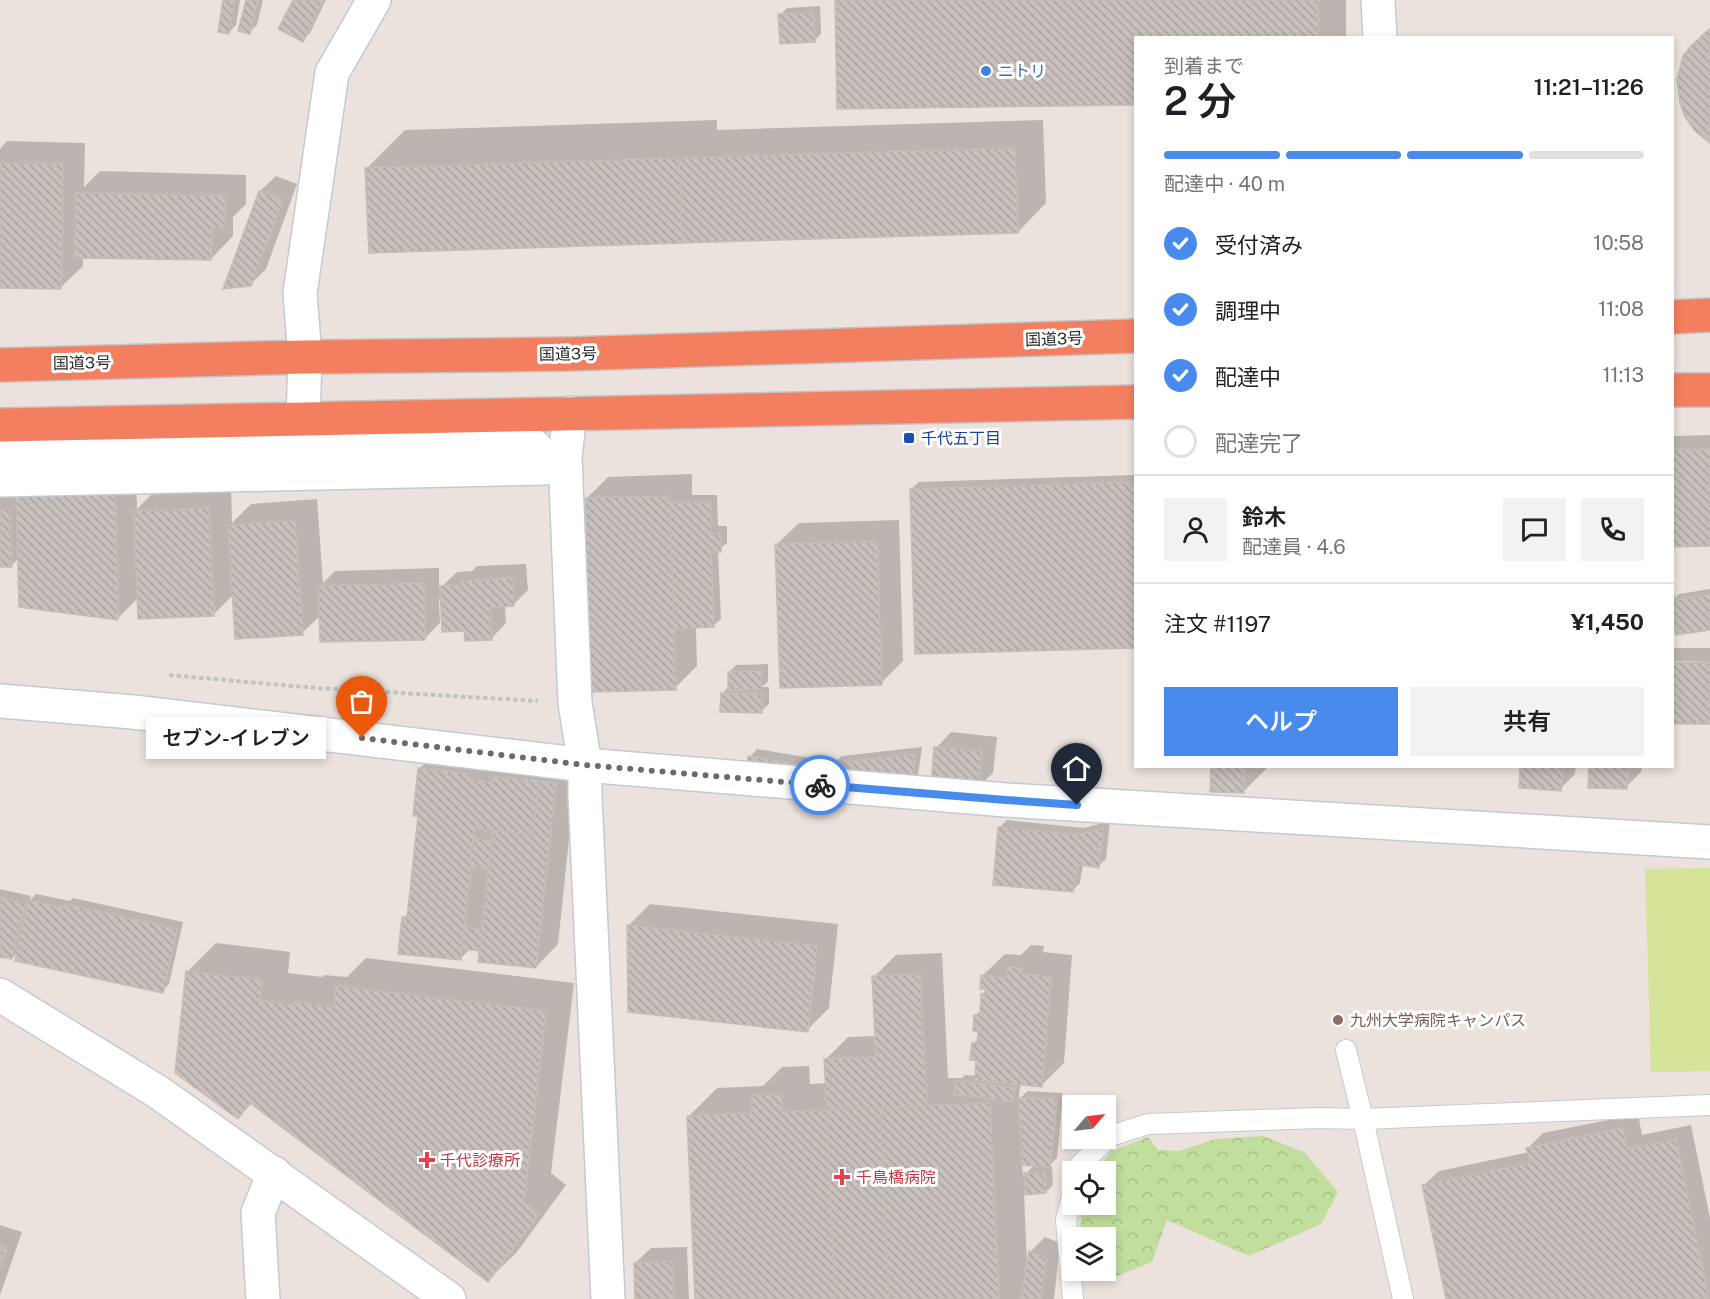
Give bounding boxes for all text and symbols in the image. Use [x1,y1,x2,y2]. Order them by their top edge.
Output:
text: 到着まで [1164,54,1244,78]
place label: ニトリ [998,62,1046,81]
marker: ニトリ [979,64,993,78]
text: 11:21–11:26 [1534,74,1644,100]
text: 2 分 [1164,78,1236,124]
text: 配達中 · 40 m [1164,172,1285,196]
icon: check [1164,227,1197,260]
text: 10:58 [1593,231,1644,255]
text: 受付済み [1215,232,1303,258]
icon: check [1164,293,1197,326]
text: 11:08 [1598,297,1644,321]
text: 調理中 [1215,298,1281,324]
street label: 国道3号 [1025,328,1083,350]
street label: 国道3号 [539,344,597,364]
street label: 国道3号 [53,353,111,373]
icon: check [1164,359,1197,392]
text: 11:13 [1602,363,1644,387]
text: 配達中 [1215,364,1281,390]
place label: 千代五丁目 [921,429,1001,448]
text: 配達完了 [1215,430,1303,456]
marker: 千代五丁目 [902,431,916,445]
button: person [1164,498,1227,561]
button: chat [1503,498,1566,561]
button: phone [1581,498,1644,561]
text: 鈴木 [1242,504,1286,530]
text: 配達員 · 4.6 [1242,535,1346,559]
text: ¥1,450 [1571,609,1644,635]
text: 注文 #1197 [1164,611,1271,637]
pin [336,676,387,738]
icon: bag [345,685,378,718]
button: ヘルプ [1164,687,1398,756]
button: 共有 [1410,687,1644,756]
callout: セブン-イレブン [146,717,326,759]
text: セブン-イレブン [162,726,310,750]
pin [1051,743,1102,805]
icon: home [1060,752,1093,785]
courier [790,755,850,815]
icon: bike [804,769,837,802]
place label: 九州大学病院キャンパス [1350,1011,1526,1030]
marker: 九州大学病院キャンパス [1331,1013,1345,1027]
north arrow [1062,1095,1116,1149]
map controls [1062,1095,1116,1281]
marker: 千代診療所 [418,1151,436,1169]
place label: 千代診療所 [440,1151,520,1170]
button: locate [1062,1161,1116,1215]
marker: 千鳥橋病院 [833,1168,851,1186]
place label: 千鳥橋病院 [856,1168,936,1187]
button: layers [1062,1227,1116,1281]

